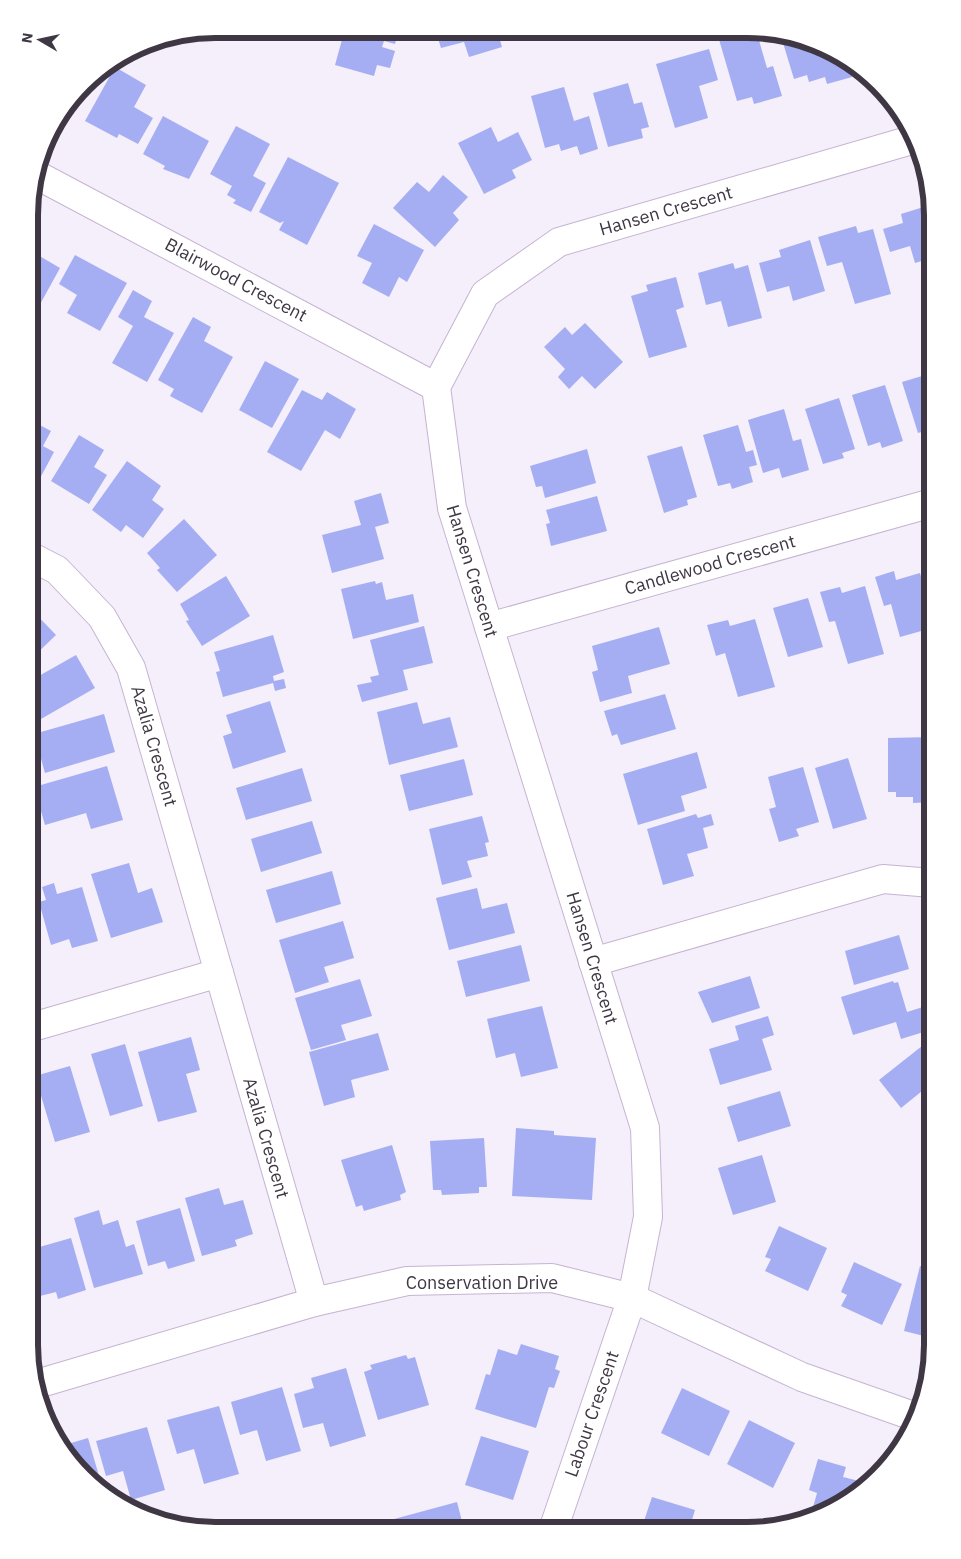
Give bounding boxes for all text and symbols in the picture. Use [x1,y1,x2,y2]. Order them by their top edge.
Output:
north arrow [15,15,65,65]
text: N [17,32,37,44]
street label: Hansen Crescent [597,181,735,241]
street label: Blairwood Crescent [161,232,311,327]
street label: Hansen Crescent [441,502,504,640]
street label: Candlewood Crescent [622,529,798,600]
street label: Azalia Crescent [126,683,183,809]
street label: Hansen Crescent [561,889,624,1027]
street label: Azalia Crescent [238,1075,295,1201]
street label: Conservation Drive [406,1271,558,1294]
street label: Labour Crescent [559,1348,624,1480]

